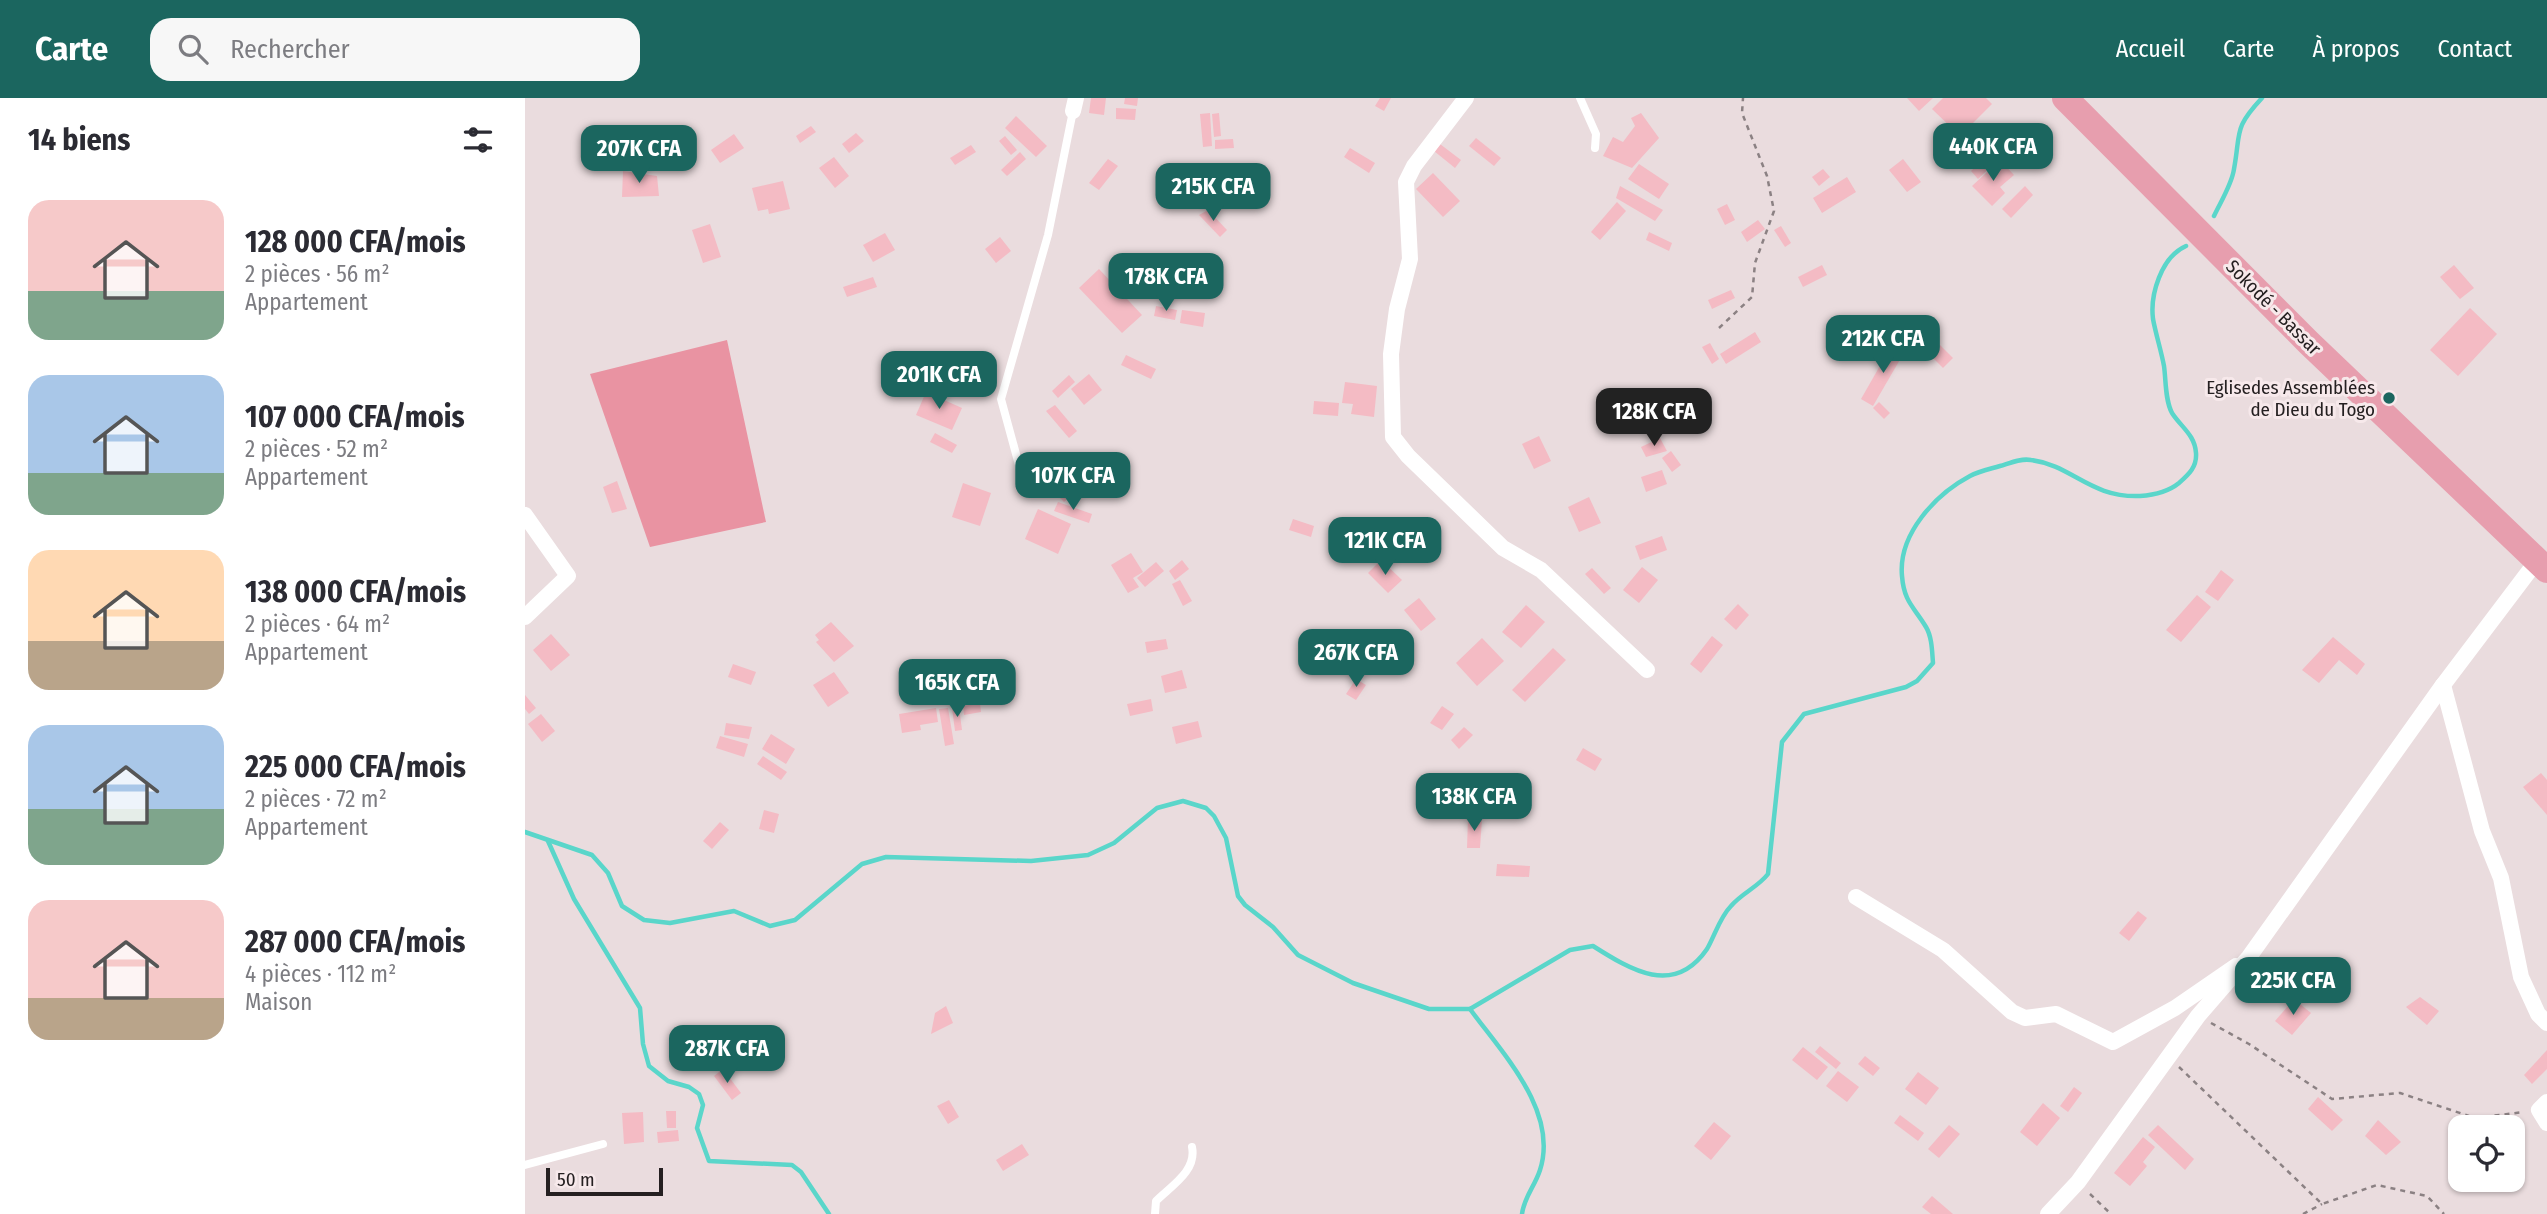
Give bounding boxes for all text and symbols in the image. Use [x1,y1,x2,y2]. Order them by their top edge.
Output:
search box [150,18,640,81]
text: Carte [35,29,108,69]
icon: search [174,30,212,68]
text: Rechercher [230,34,350,65]
text: Accueil [2116,35,2185,63]
text: Carte [2223,35,2274,63]
text: À propos [2312,35,2399,63]
text: Contact [2437,35,2512,63]
icon: filters [459,121,497,159]
text: 14 biens [28,122,130,158]
pin: 440K CFA [1921,123,2065,183]
pin: 207K CFA [567,126,711,185]
text: 440K CFA [1949,132,2037,160]
text: 207K CFA [597,134,681,162]
pin: 215K CFA [1141,164,1285,223]
text: 215K CFA [1172,172,1254,200]
text: 128 000 CFA/mois [245,224,466,260]
icon: home [84,228,168,312]
pin: 178K CFA [1094,254,1238,313]
street label: Sokodé - Bassar [2221,255,2326,360]
text: 2 pièces · 56 m² [245,260,390,288]
text: 178K CFA [1124,262,1208,290]
text: Appartement [245,288,368,316]
pin: 212K CFA [1811,316,1955,375]
text: 212K CFA [1842,324,1924,352]
pin: 201K CFA [867,352,1011,411]
text: 201K CFA [897,360,981,388]
place label: Eglisedes Assemblées de Dieu du Togo [2206,376,2375,421]
pin: 128K CFA [1582,388,1726,448]
marker: Eglisedes Assemblées de Dieu du Togo [2381,390,2397,406]
text: 128K CFA [1612,397,1696,425]
text: 107 000 CFA/mois [245,399,465,435]
icon: home [84,403,168,487]
text: 2 pièces · 52 m² [245,435,388,463]
pin: 107K CFA [1001,452,1145,512]
text: 107K CFA [1031,461,1115,489]
text: Appartement [245,463,368,491]
pin: 121K CFA [1313,518,1457,577]
text: 121K CFA [1344,526,1426,554]
text: 138 000 CFA/mois [245,574,466,610]
icon: home [84,578,168,662]
text: 2 pièces · 64 m² [245,610,390,638]
pin: 267K CFA [1284,630,1428,689]
text: Appartement [245,638,368,666]
text: 267K CFA [1314,638,1398,666]
pin: 165K CFA [885,660,1029,719]
text: 165K CFA [915,668,999,696]
text: 225 000 CFA/mois [245,749,466,785]
icon: home [84,753,168,837]
pin: 138K CFA [1402,774,1546,833]
text: 138K CFA [1432,782,1516,810]
text: 2 pièces · 72 m² [245,785,387,813]
text: Appartement [245,813,368,841]
text: 287 000 CFA/mois [245,924,465,960]
icon: home [84,928,168,1012]
pin: 225K CFA [2221,958,2365,1017]
text: 4 pièces · 112 m² [245,960,396,988]
text: 225K CFA [2251,966,2335,994]
text: Maison [245,988,312,1016]
pin: 287K CFA [655,1026,799,1085]
text: 287K CFA [685,1034,769,1062]
map controls [2448,1115,2525,1192]
button: locate [2448,1115,2525,1192]
scale bar [546,1165,663,1197]
text: 50 m [557,1168,595,1191]

